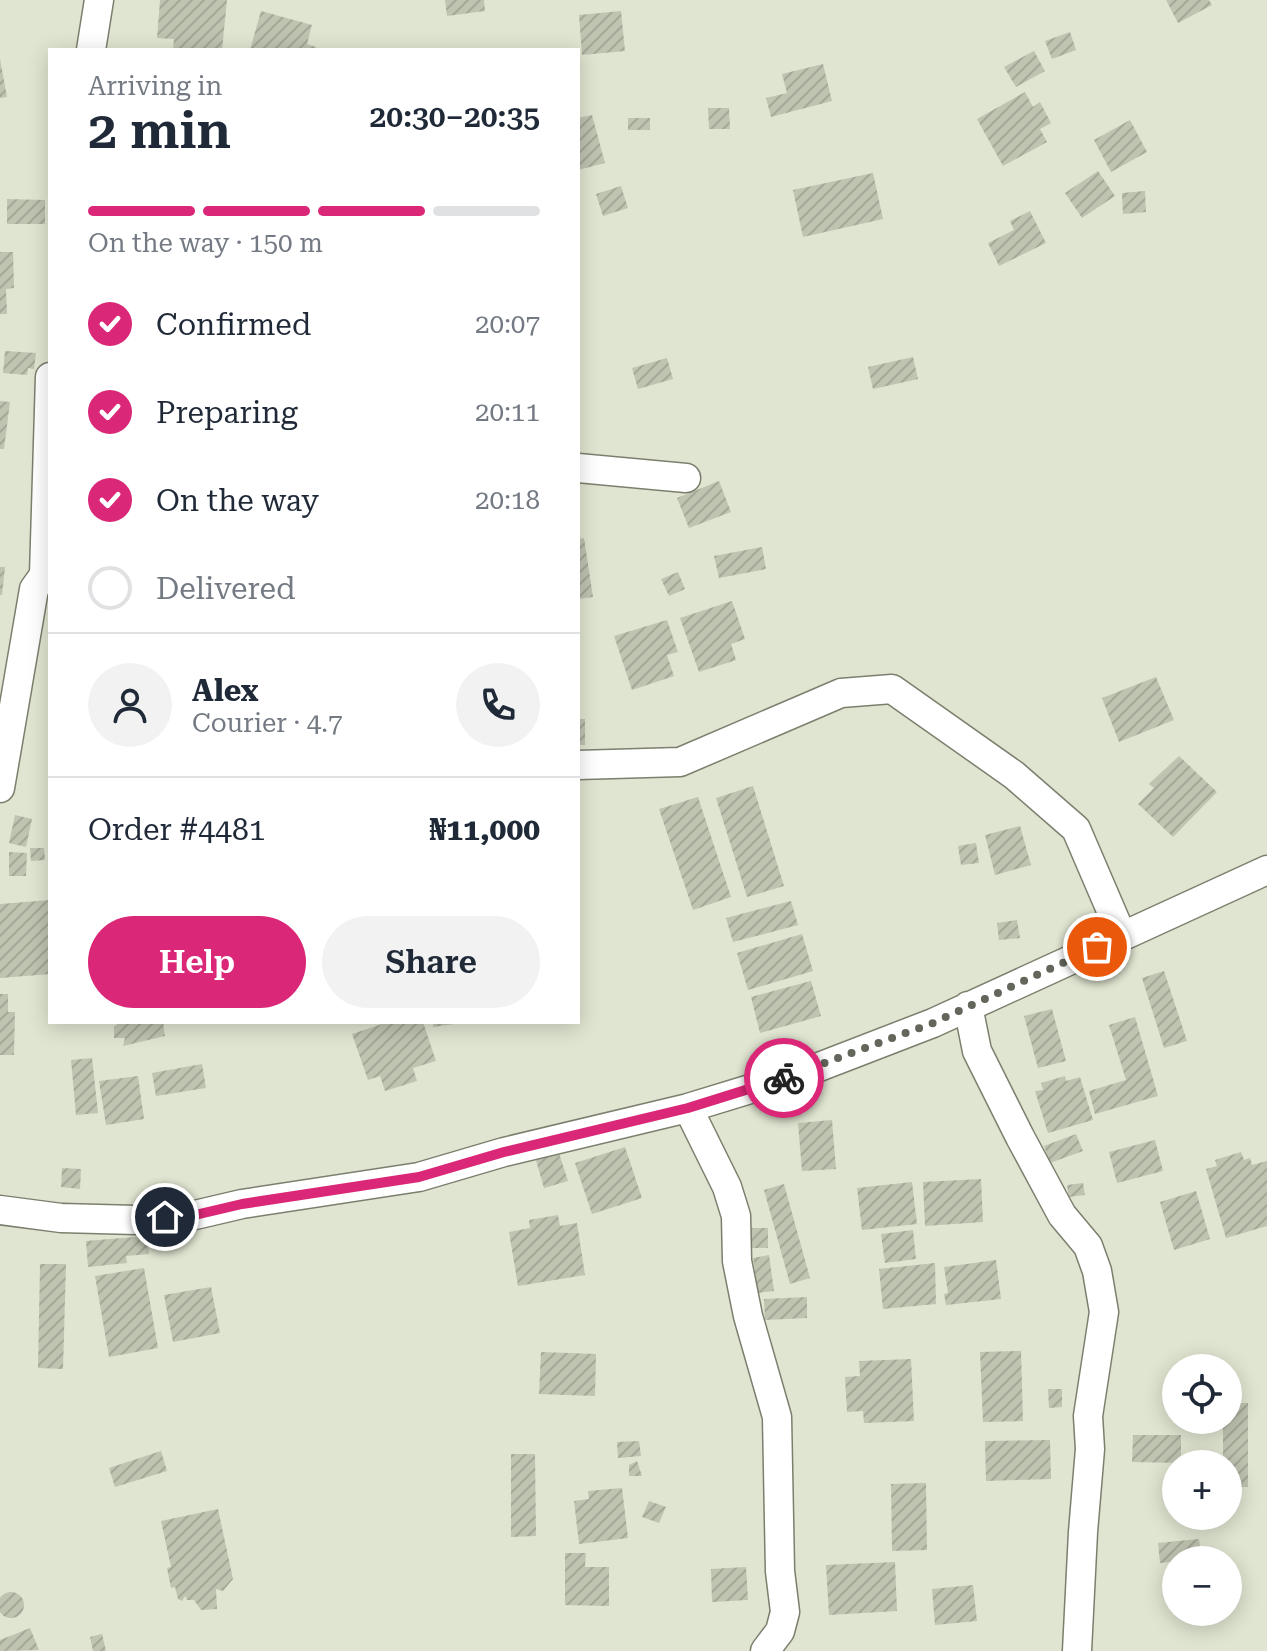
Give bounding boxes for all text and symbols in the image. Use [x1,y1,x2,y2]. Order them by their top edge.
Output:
text: Arriving in [88,71,222,101]
text: 20:30–20:35 [370,99,540,134]
text: 2 min [88,100,231,161]
text: On the way · 150 m [88,228,323,258]
icon: check [88,302,132,346]
text: Confirmed [156,307,311,342]
text: 20:07 [475,309,540,339]
icon: check [88,390,132,434]
text: Preparing [156,395,298,430]
text: 20:11 [475,397,540,427]
icon: check [88,478,132,522]
text: On the way [156,483,319,518]
text: 20:18 [475,485,540,515]
text: Delivered [156,571,295,606]
button: person [88,663,172,747]
button: phone [456,663,540,747]
text: Alex [192,673,259,708]
text: Courier · 4.7 [192,708,342,738]
text: Order #4481 [88,812,266,847]
text: ₦11,000 [430,812,540,847]
pin [1063,913,1131,981]
button: Help [88,916,306,1008]
button: Share [322,916,540,1008]
icon: bag [1075,925,1119,969]
courier [744,1038,824,1118]
icon: bike [762,1056,806,1100]
pin [131,1183,199,1251]
icon: home [143,1195,187,1239]
map controls [1162,1354,1242,1626]
button: locate [1162,1354,1242,1434]
button: + [1162,1450,1242,1530]
button: − [1162,1546,1242,1626]

